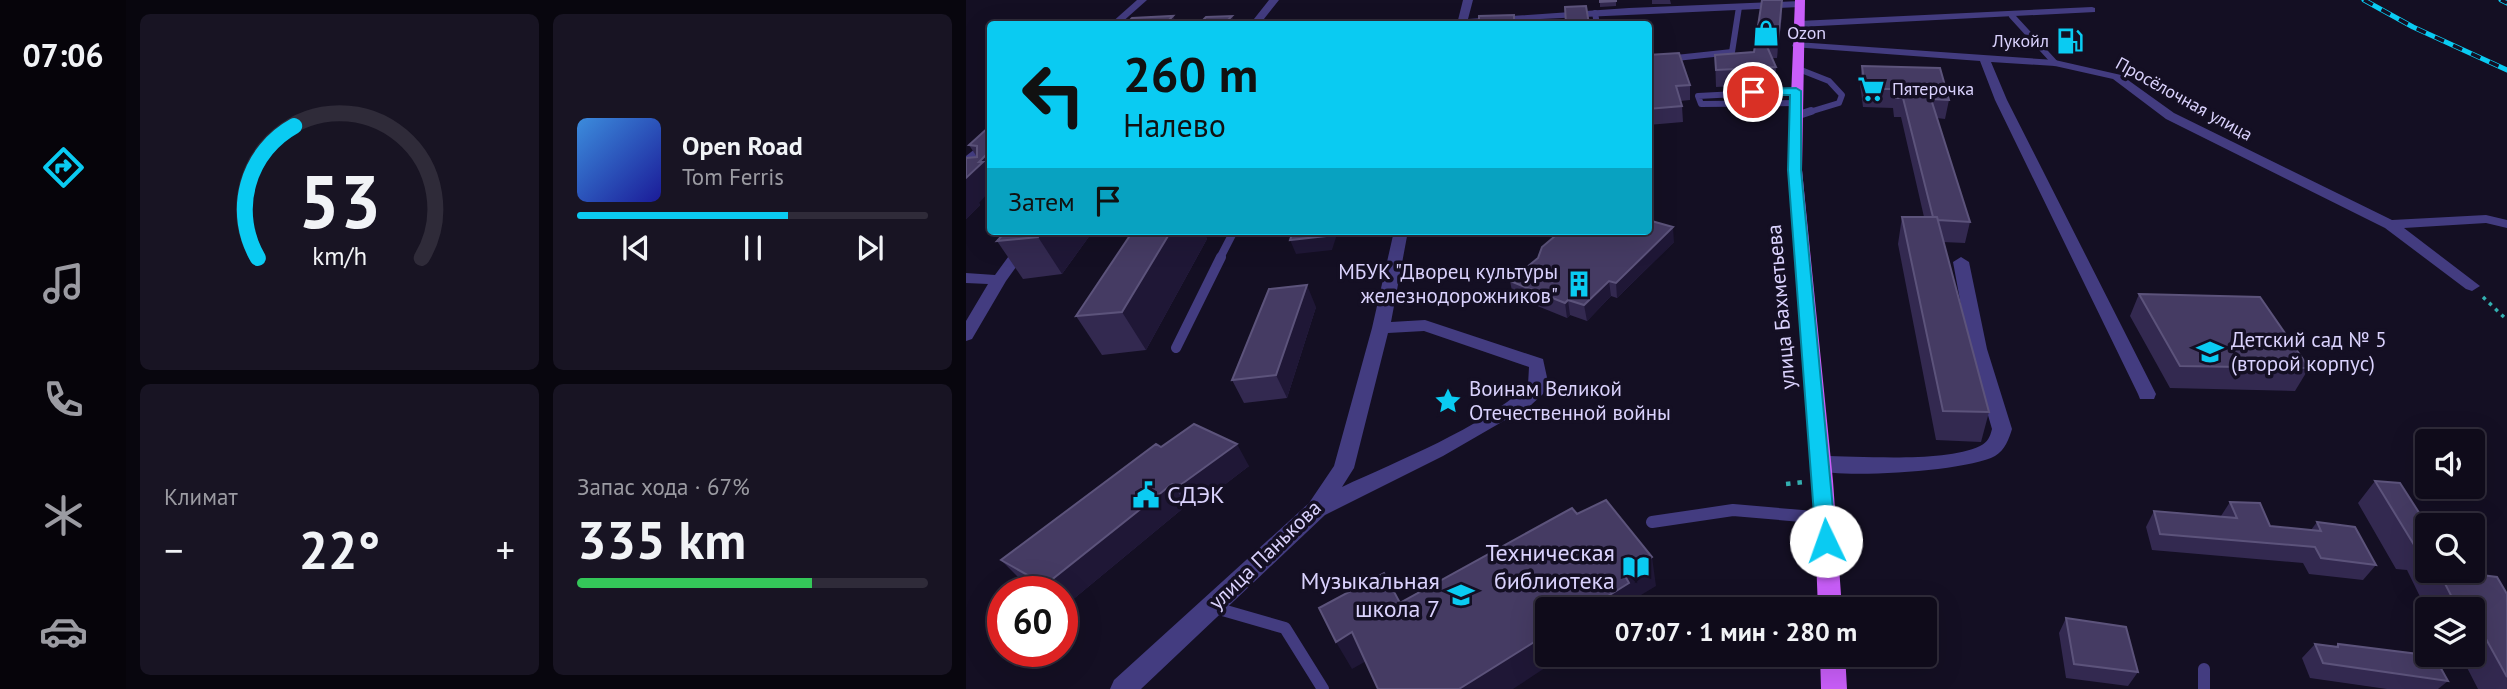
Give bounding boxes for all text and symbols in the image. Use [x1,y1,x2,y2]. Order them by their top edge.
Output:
shop icon: Ozon [1751,18,1781,48]
place label: Ozon [1787,21,1826,44]
fuel station icon: Лукойл [2055,26,2085,56]
place label: Лукойл [1991,29,2049,52]
text: 07:06 [22,34,104,76]
text: 260 m [1123,42,1258,106]
icon: left [1008,49,1099,140]
street label: Просёлочная улица [2112,51,2257,146]
pin [1723,62,1783,122]
icon: arrive [1734,73,1772,111]
supermarket icon: Пятерочка [1856,74,1886,104]
place label: Пятерочка [1892,77,1974,100]
text: Налево [1123,104,1226,146]
text: Open Road [682,129,803,162]
icon: directions [39,143,88,192]
text: 53 [298,155,381,249]
text: Tom Ferris [682,162,784,191]
icon: arrive [1089,182,1127,220]
text: Затем [1008,185,1075,218]
street label: улица Бахметьева [1760,223,1801,391]
icon: previous [617,229,655,267]
icon: pause [734,229,772,267]
icon: next [851,229,889,267]
text: km/h [312,240,367,272]
place label: МБУК "Дворец культуры железнодорожников" [1338,258,1558,309]
icon: music [39,259,88,308]
building icon: МБУК "Дворец культуры железнодорожников" [1564,269,1594,299]
place label: Детский сад № 5 (второй корпус) [2231,326,2387,377]
school or university icon: Детский сад № 5 (второй корпус) [2195,337,2225,367]
icon: phone [39,375,88,424]
place label: Воинам Великой Отечественной войны [1469,375,1671,426]
place icon: Воинам Великой Отечественной войны [1433,386,1463,416]
map controls [2415,429,2485,667]
button: sound [2415,429,2485,499]
text: Запас хода · 67% [577,472,750,501]
place label: СДЭК [1167,479,1225,510]
public building icon: СДЭК [1131,480,1161,510]
text: Климат [164,482,238,511]
icon: climate [39,491,88,540]
street label: улица Панькова [1203,494,1327,615]
position arrow [1789,504,1863,578]
text: 335 km [577,506,746,573]
button: search [2415,513,2485,583]
text: 22° [299,516,380,583]
text: − [164,525,183,574]
text: + [496,525,515,574]
place label: Техническая библиотека [1485,537,1615,596]
library icon: Техническая библиотека [1621,552,1651,582]
place label: Музыкальная школа 7 [1301,565,1440,624]
speed limit sign: 60 [987,576,1078,667]
school or university icon: Музыкальная школа 7 [1446,580,1476,610]
button: layers [2415,597,2485,667]
icon: car [39,607,88,656]
text: 07:07 · 1 мин · 280 m [1615,615,1857,648]

